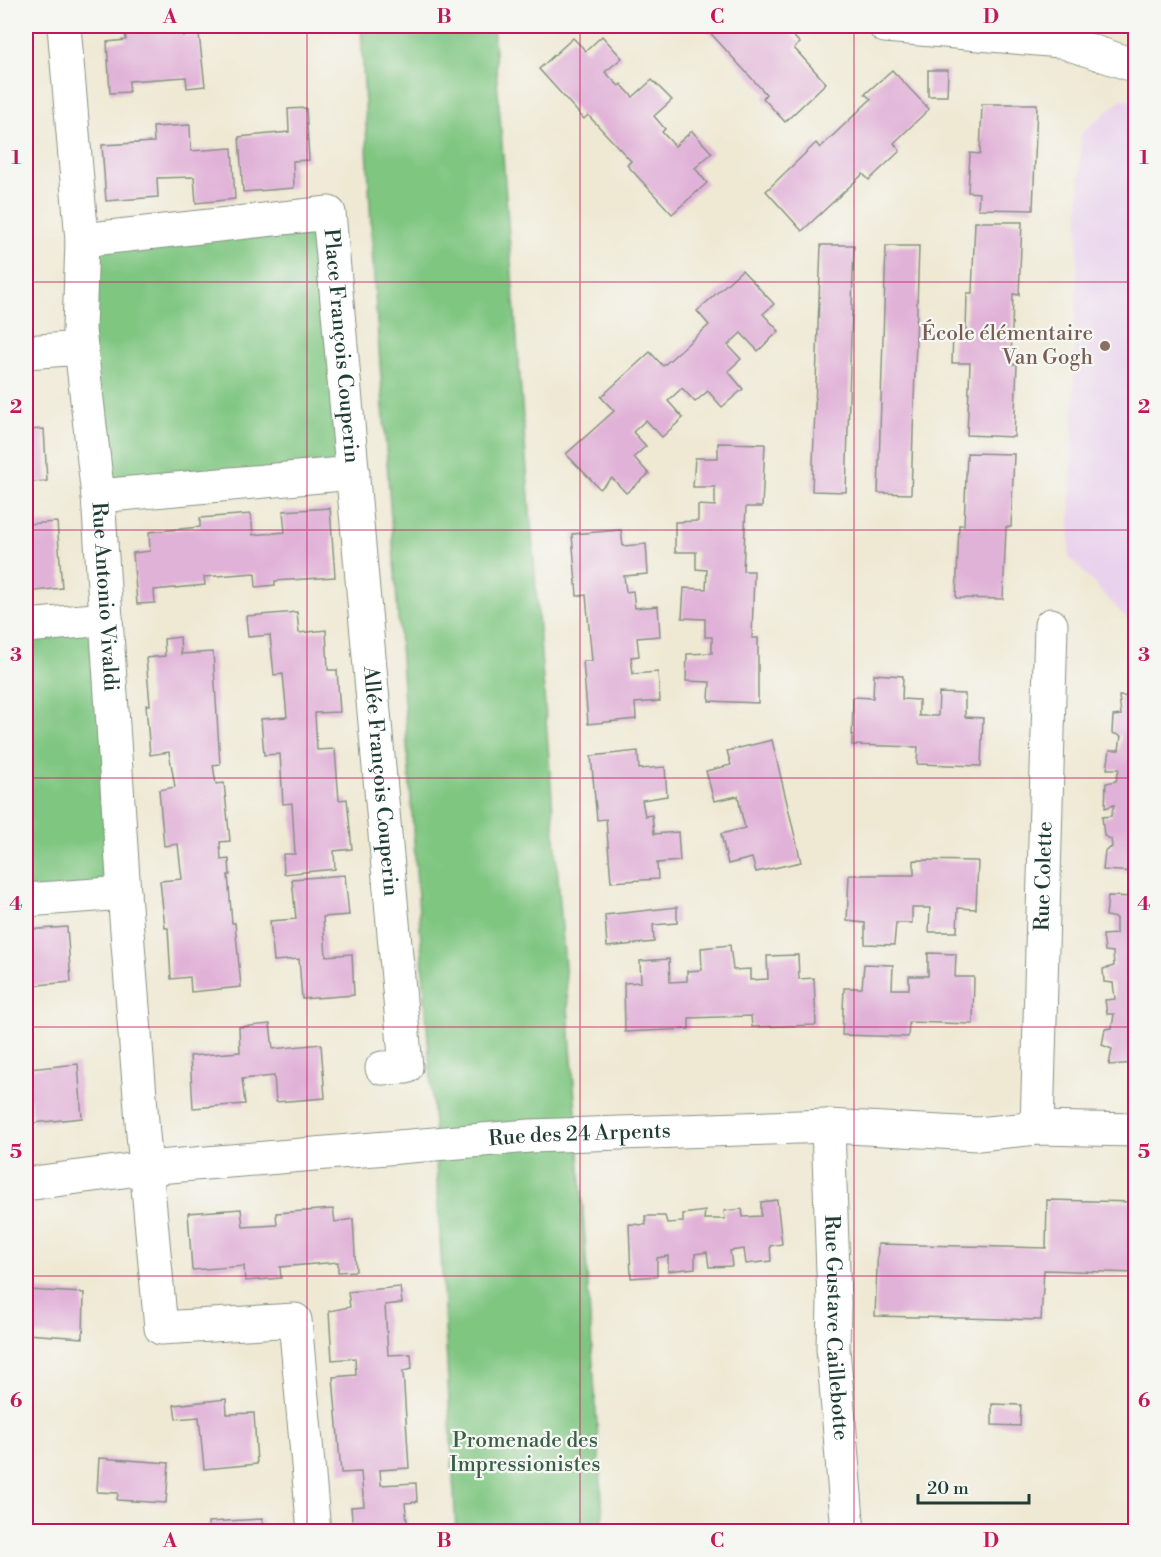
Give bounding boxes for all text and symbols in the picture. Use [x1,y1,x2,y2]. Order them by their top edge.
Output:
text: A [162,5,178,30]
text: B [436,5,452,30]
text: C [710,5,724,30]
text: D [983,5,999,30]
text: 1 [11,146,21,171]
text: 1 [1139,146,1149,171]
street label: Place François Couperin [317,228,365,465]
place label: École élémentaire Van Gogh [921,319,1093,371]
marker: École élémentaire Van Gogh [1098,339,1112,353]
text: 2 [10,395,22,420]
text: 2 [1138,395,1150,420]
street label: Rue Antonio Vivaldi [85,501,124,693]
text: 3 [10,643,22,668]
text: 3 [1138,643,1150,668]
street label: Allée François Couperin [357,664,404,898]
street label: Rue Colette [1029,821,1059,931]
text: 4 [9,892,23,917]
text: 4 [1137,892,1151,917]
street label: Rue des 24 Arpents [487,1118,671,1152]
text: 5 [10,1140,22,1165]
text: 5 [1138,1140,1150,1165]
street label: Rue Gustave Caillebotte [818,1215,853,1441]
text: 6 [10,1389,23,1414]
text: 6 [1138,1389,1151,1414]
park label: Promenade des Impressionistes [450,1428,600,1478]
scale bar [918,1467,1029,1505]
text: 20 m [927,1477,969,1500]
text: A [162,1529,178,1554]
text: B [436,1529,452,1554]
text: C [710,1529,724,1554]
text: D [983,1529,999,1554]

